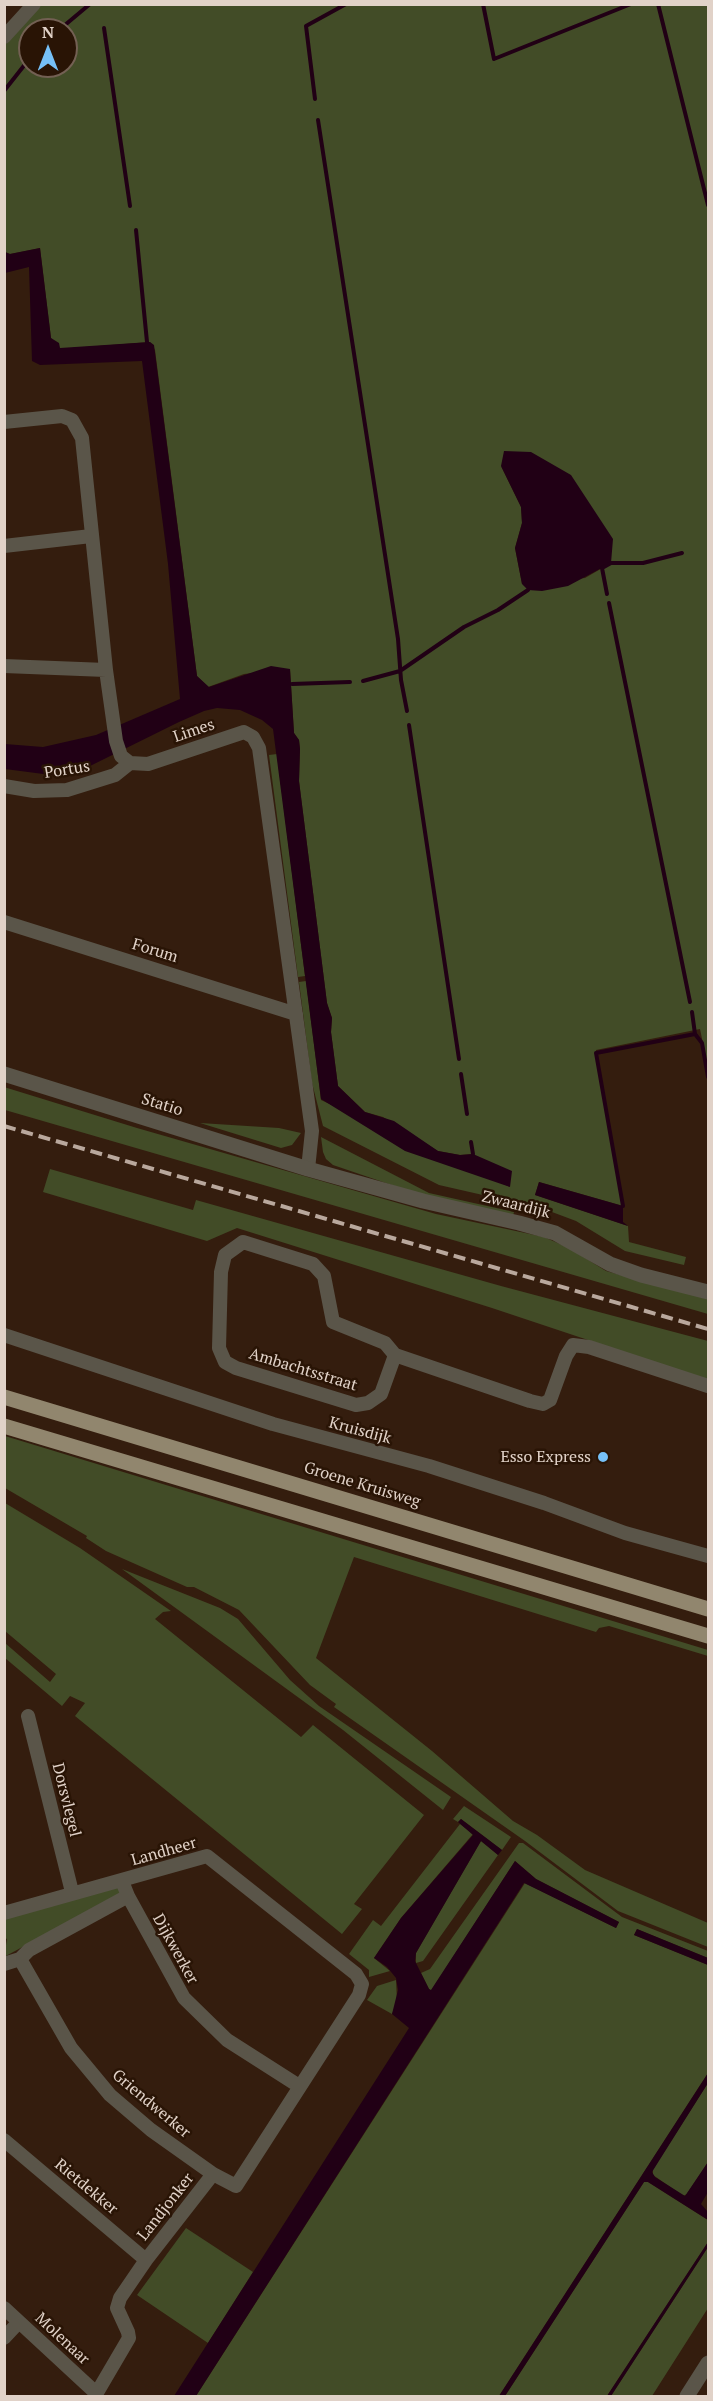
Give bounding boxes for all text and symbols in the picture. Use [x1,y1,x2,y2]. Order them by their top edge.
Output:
north arrow [18,18,78,78]
text: N [42,21,54,43]
street label: Limes [171,715,217,747]
street label: Portus [43,757,91,783]
street label: Forum [130,935,180,967]
street label: Statio [139,1090,185,1120]
street label: Zwaardijk [480,1187,552,1223]
street label: Ambachtsstraat [246,1344,360,1396]
street label: Kruisdijk [327,1413,393,1449]
place label: Esso Express [500,1447,591,1467]
marker: Esso Express [596,1450,610,1464]
street label: Groene Kruisweg [301,1458,423,1512]
street label: Dorsvlegel [48,1761,84,1839]
street label: Landheer [129,1834,199,1870]
street label: Dijkwerker [148,1911,202,1987]
street label: Griendwerker [108,2066,194,2142]
street label: Rietdekker [51,2155,121,2219]
street label: Landjonker [134,2169,198,2245]
street label: Molenaar [31,2309,93,2369]

